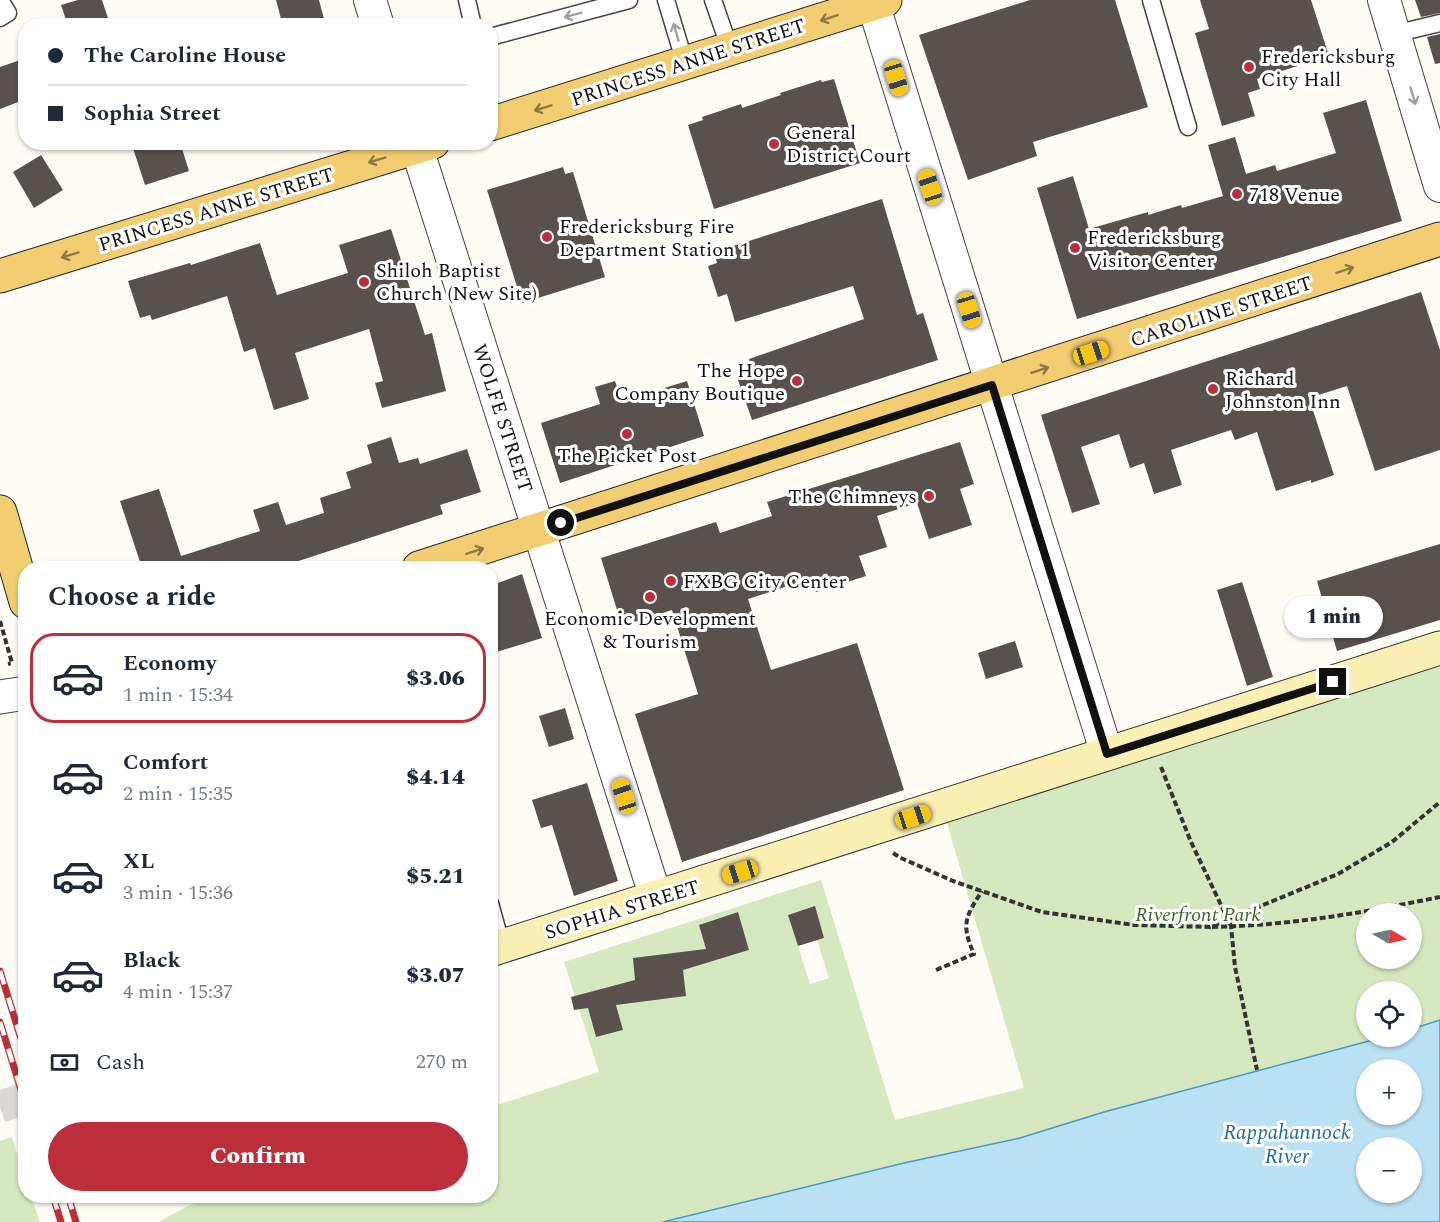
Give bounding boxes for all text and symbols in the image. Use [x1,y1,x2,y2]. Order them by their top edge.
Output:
one-way arrow [564,10,583,21]
street label: PRINCESS ANNE STREET [567,11,809,115]
one-way arrow [820,13,839,24]
one-way arrow [669,23,681,42]
text: The Caroline House [84,39,286,72]
place label: Fredericksburg City Hall [1261,42,1395,95]
car [882,58,910,98]
marker: Fredericksburg City Hall [1242,60,1256,74]
one-way arrow [1408,86,1419,105]
text: Sophia Street [84,97,221,130]
one-way arrow [534,103,553,114]
place label: General District Court [786,118,911,171]
marker: General District Court [767,137,781,151]
one-way arrow [368,155,387,166]
street label: PRINCESS ANNE STREET [95,160,338,260]
car [916,167,944,207]
place label: 718 Venue [1249,180,1340,210]
marker: 718 Venue [1230,187,1244,201]
place label: Fredericksburg Fire Department Station 1 [559,212,750,265]
place label: Fredericksburg Visitor Center [1087,223,1221,276]
marker: Fredericksburg Fire Department Station 1 [540,230,554,244]
marker: Fredericksburg Visitor Center [1068,241,1082,255]
one-way arrow [61,250,80,261]
place label: Shiloh Baptist Church (New Site) [376,256,537,309]
one-way arrow [1336,264,1355,275]
street label: CAROLINE STREET [1127,268,1316,355]
marker: Shiloh Baptist Church (New Site) [357,275,371,289]
car [955,290,983,330]
car [1071,339,1111,367]
street label: WOLFE STREET [464,340,540,497]
place label: The Hope Company Boutique [614,356,785,409]
one-way arrow [1030,364,1049,375]
place label: Richard Johnston Inn [1225,364,1341,417]
marker: The Hope Company Boutique [790,374,804,388]
marker: Richard Johnston Inn [1206,382,1220,396]
marker: The Picket Post [620,427,634,441]
place label: The Picket Post [557,441,697,471]
place label: The Chimneys [788,482,917,512]
marker: The Chimneys [922,489,936,503]
route start [547,509,574,536]
one-way arrow [465,544,484,555]
place label: FXBG City Center [683,567,846,597]
marker: FXBG City Center [664,574,678,588]
text: Choose a ride [48,576,216,618]
marker: Economic Development & Tourism [643,590,657,604]
callout: 1 min [1284,595,1382,637]
text: 1 min [1306,602,1361,632]
place label: Economic Development & Tourism [544,604,756,657]
text: Economy [123,647,216,680]
icon: car [51,651,105,705]
text: $3.06 [406,662,465,695]
route end [1319,668,1346,695]
text: 1 min · 15:34 [123,680,233,710]
text: Comfort [123,746,208,779]
icon: car [51,750,105,804]
text: $4.14 [406,761,465,794]
car [610,776,638,816]
text: 2 min · 15:35 [123,779,233,809]
car [893,803,933,831]
text: XL [123,845,154,878]
icon: car [51,849,105,903]
car [720,858,760,886]
text: $5.21 [406,860,465,893]
street label: SOPHIA STREET [541,872,703,948]
text: 3 min · 15:36 [123,878,233,908]
park label: Riverfront Park [1135,900,1261,930]
north arrow [1356,903,1422,969]
map controls [1356,903,1422,1203]
text: Black [123,944,181,977]
icon: car [51,948,105,1002]
text: $3.07 [406,959,465,992]
text: 4 min · 15:37 [123,977,233,1007]
button: locate [1356,981,1422,1047]
icon: cash [48,1046,81,1079]
text: Cash [96,1046,145,1079]
text: 270 m [416,1047,468,1077]
button: + [1356,1059,1422,1125]
water label: Rappahannock River [1223,1117,1351,1173]
button: Confirm [48,1122,468,1191]
button: − [1356,1137,1422,1203]

